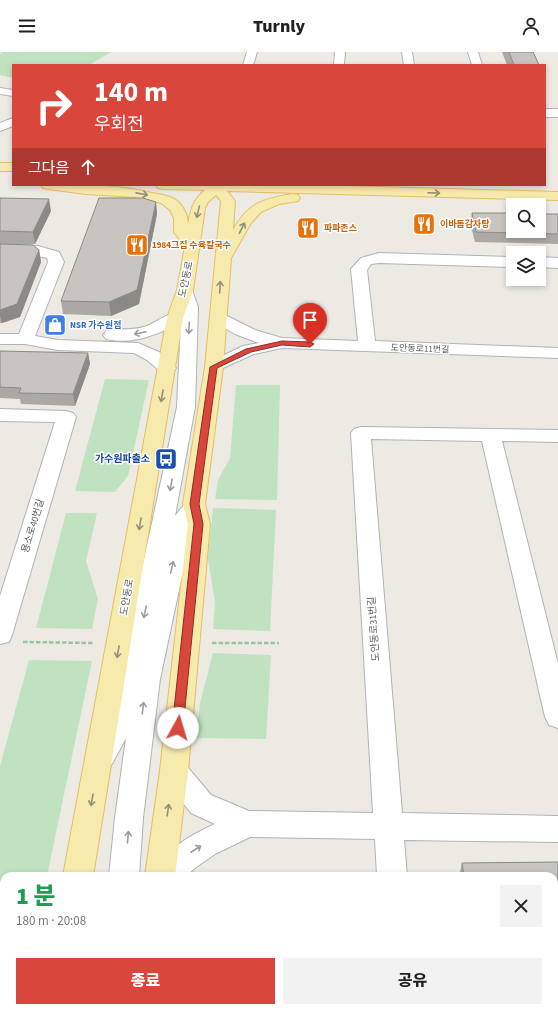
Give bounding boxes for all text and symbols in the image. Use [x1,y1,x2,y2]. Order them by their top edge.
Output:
text: Turnly [253,14,305,39]
icon: menu [16,15,38,37]
icon: person [520,15,542,37]
text: 140 m [94,72,168,112]
icon: right [28,80,80,132]
text: 우회전 [94,112,144,137]
icon: ahead [77,156,99,178]
text: 그다음 [28,158,69,179]
one-way arrow [427,189,440,196]
one-way arrow [136,190,149,198]
map controls [506,198,546,286]
button: search [506,198,546,238]
one-way arrow [194,206,201,219]
restaurant icon: 이바돔감자탕 [411,211,437,237]
restaurant icon: 파파존스 [295,215,321,241]
place label: 이바돔감자탕 [440,218,490,231]
one-way arrow [239,222,246,234]
place label: 파파존스 [324,222,357,235]
restaurant icon: 1984그집 수육칼국수 [124,232,150,258]
place label: 1984그집 수육칼국수 [152,239,231,252]
button: layers [506,246,546,286]
street label: 도안동로 [175,260,197,298]
one-way arrow [217,281,224,294]
pin [293,303,327,344]
icon: arrive [299,309,321,331]
shop icon: NSR 가수원점 [42,312,68,338]
place label: NSR 가수원점 [70,319,121,332]
one-way arrow [186,321,193,334]
one-way arrow [134,330,147,338]
street label: 도안동로11번길 [390,341,450,357]
one-way arrow [158,389,166,402]
bus stop icon: 가수원파출소 [153,446,179,472]
place label: 가수원파출소 [95,452,150,466]
one-way arrow [166,478,174,491]
street label: 용소로40번길 [18,497,48,555]
one-way arrow [136,517,144,530]
one-way arrow [168,561,176,574]
street label: 도안동로 [117,578,137,616]
street label: 도안동로31번길 [365,596,383,662]
one-way arrow [140,605,148,618]
one-way arrow [114,645,122,658]
one-way arrow [139,702,147,715]
position arrow [157,707,199,749]
one-way arrow [88,793,96,806]
one-way arrow [164,804,172,817]
one-way arrow [124,831,131,844]
one-way arrow [190,845,202,853]
text: 1 분 [16,879,56,914]
button: close [500,885,542,927]
text: 180 m · 20:08 [16,912,86,930]
button: 종료 [16,958,275,1004]
button: 공유 [283,958,542,1004]

